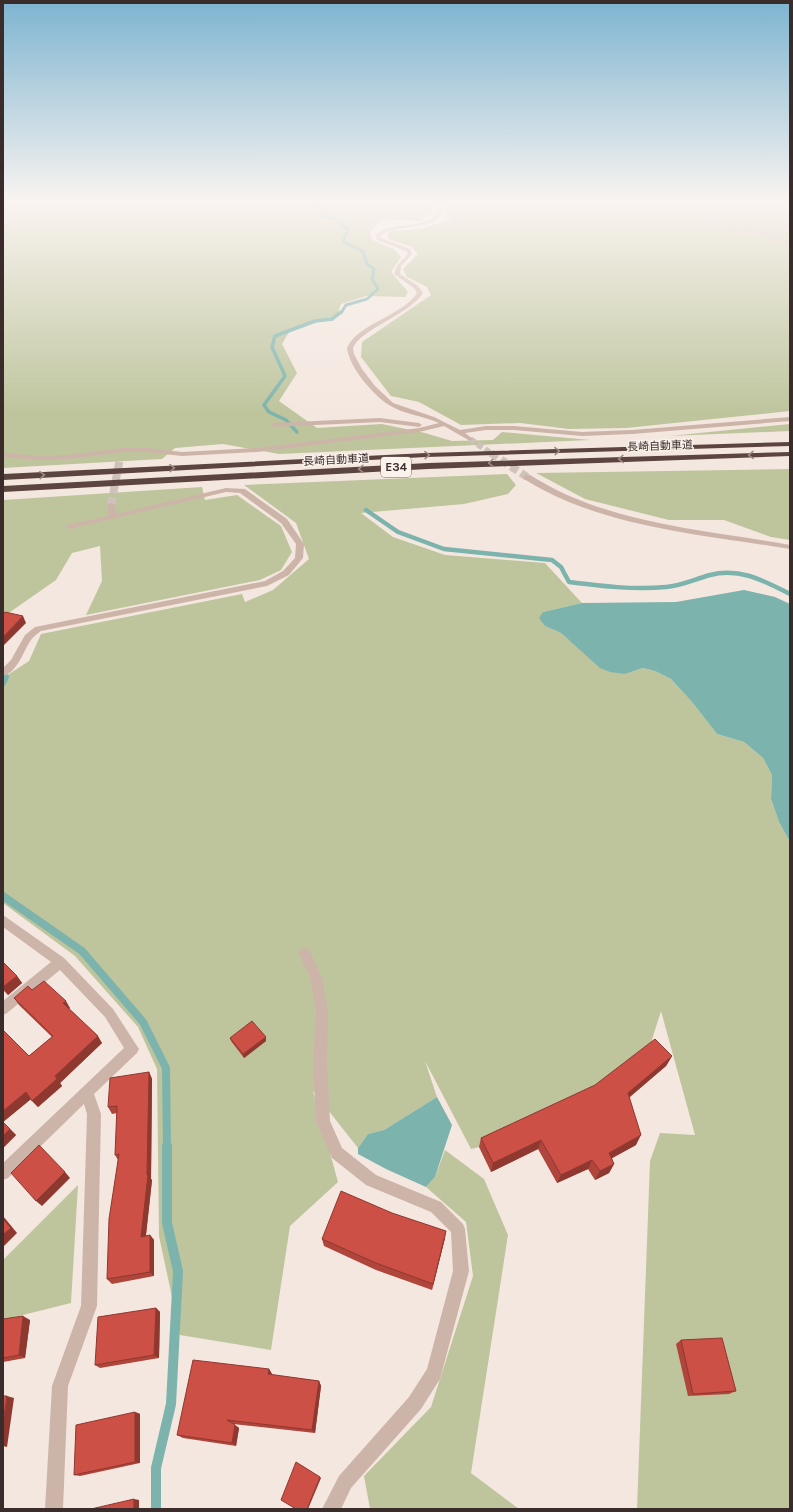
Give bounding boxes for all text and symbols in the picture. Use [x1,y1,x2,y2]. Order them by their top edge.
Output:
street label: 長崎自動車道 [627,438,693,454]
one-way arrow [554,446,560,455]
one-way arrow [424,451,430,459]
one-way arrow [748,451,754,459]
street label: 長崎自動車道 [303,452,369,468]
one-way arrow [618,455,624,463]
road number: E34 [381,457,411,477]
one-way arrow [488,459,494,468]
one-way arrow [169,464,175,473]
one-way arrow [358,465,364,474]
one-way arrow [39,471,45,480]

